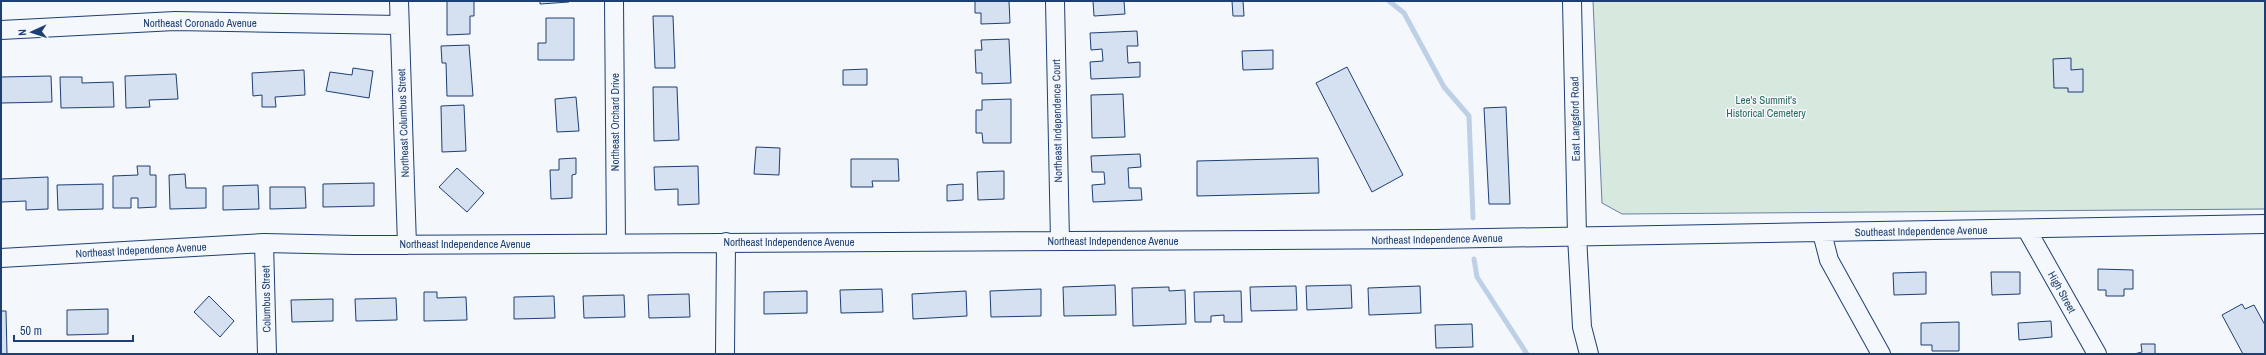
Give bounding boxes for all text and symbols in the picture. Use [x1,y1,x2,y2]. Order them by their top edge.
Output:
north arrow [12,12,52,52]
street label: Northeast Coronado Avenue [143,16,257,30]
text: N [15,29,29,36]
street label: Northeast Independence Court [1049,59,1065,183]
street label: Northeast Columbus Street [394,68,412,178]
street label: Northeast Orchard Drive [608,73,622,171]
street label: East Langsford Road [1567,77,1583,161]
park label: Lee's Summit's Historical Cemetery [1726,93,1806,120]
street label: Southeast Independence Avenue [1855,223,1987,239]
street label: Northeast Independence Avenue [1371,231,1503,247]
street label: Northeast Independence Avenue [1047,234,1179,248]
street label: Northeast Independence Avenue [723,235,855,249]
street label: Northeast Independence Avenue [399,237,531,251]
street label: Northeast Independence Avenue [75,240,207,260]
street label: Columbus Street [258,265,274,333]
street label: High Street [2045,269,2079,316]
scale bar [14,317,133,343]
text: 50 m [20,323,42,339]

